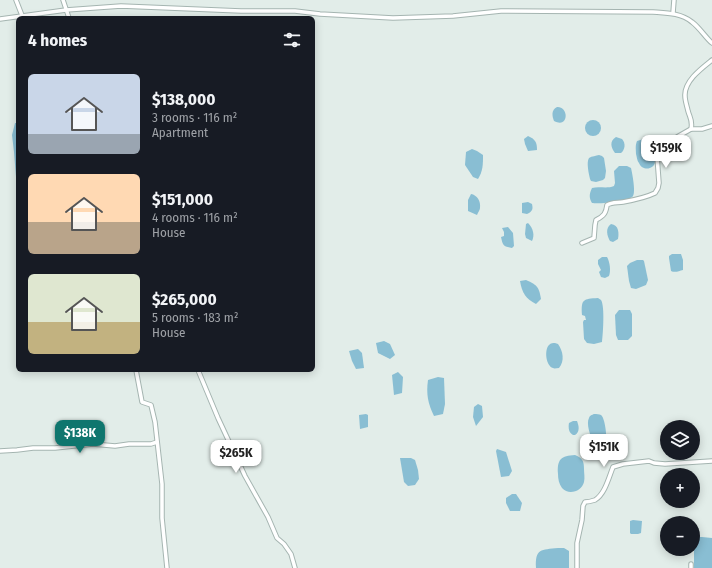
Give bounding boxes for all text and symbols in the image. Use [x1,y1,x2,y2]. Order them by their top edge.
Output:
icon: filters [281,29,303,51]
text: 4 homes [28,30,87,51]
text: $138,000 [152,89,216,110]
icon: home [60,90,108,138]
text: 3 rooms · 116 m² [152,110,237,125]
text: Apartment [152,125,208,140]
pin: $159K [638,135,694,169]
text: $159K [650,140,682,155]
text: $151,000 [152,189,213,210]
icon: home [60,190,108,238]
text: 4 rooms · 116 m² [152,210,238,225]
text: House [152,225,186,240]
text: $265,000 [152,289,217,310]
icon: home [60,290,108,338]
text: 5 rooms · 183 m² [152,310,238,325]
text: House [152,325,186,340]
pin: $138K [52,420,108,454]
map controls [660,420,700,556]
button: layers [660,420,700,460]
text: $138K [64,425,96,440]
pin: $151K [576,434,632,468]
text: $151K [589,439,619,454]
pin: $265K [208,440,264,474]
text: $265K [219,445,253,460]
button: + [660,468,700,508]
button: − [660,516,700,556]

